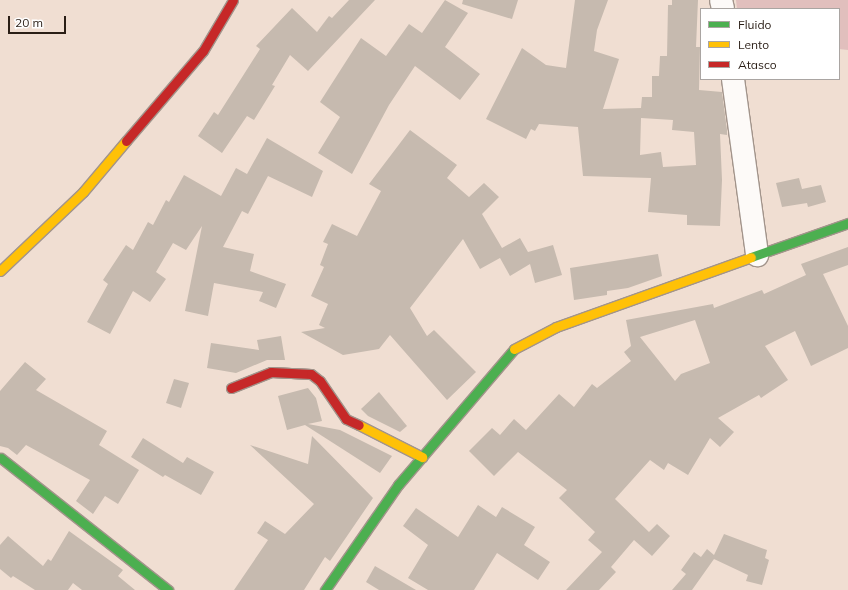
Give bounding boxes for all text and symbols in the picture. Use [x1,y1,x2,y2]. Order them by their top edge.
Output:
scale bar [10,8,68,34]
legend [700,8,840,80]
text: 20 m [15,15,43,30]
text: Fluido [738,17,771,32]
text: Lento [738,37,769,52]
text: Atasco [738,57,777,72]

